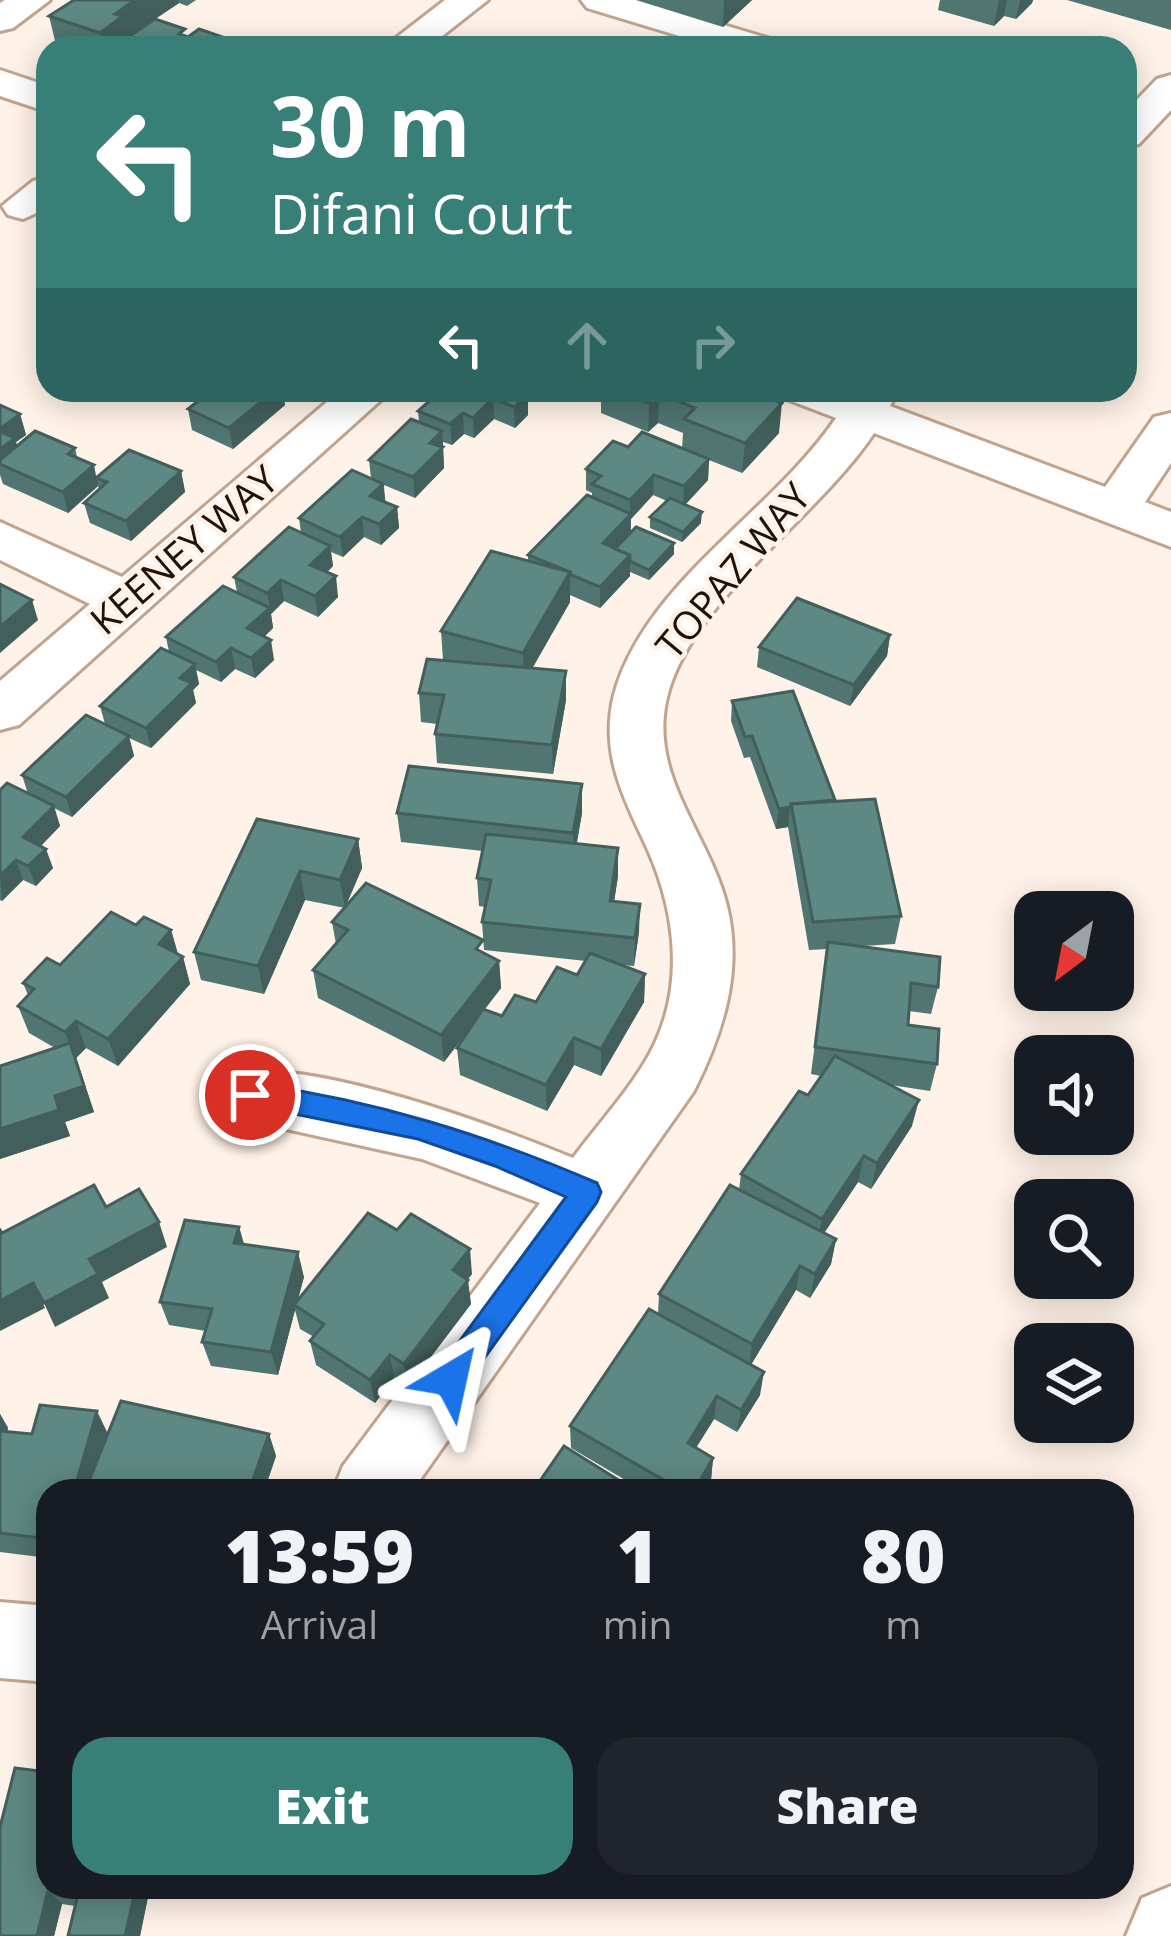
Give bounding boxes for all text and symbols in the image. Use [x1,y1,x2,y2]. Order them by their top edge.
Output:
text: 30 m [270,67,470,182]
icon: left [72,84,228,240]
text: Difani Court [270,176,573,250]
icon: left [428,312,494,378]
icon: ahead [554,312,620,378]
icon: right [680,312,746,378]
street label: KEENEY WAY [78,452,288,645]
street label: TOPAZ WAY [642,471,821,669]
north arrow [1014,891,1134,1011]
map controls [1014,891,1134,1443]
button: sound [1014,1035,1134,1155]
pin [199,1044,301,1146]
icon: arrive [217,1062,283,1128]
button: search [1014,1179,1134,1299]
position arrow [388,1316,514,1442]
button: layers [1014,1323,1134,1443]
text: 13:59 [225,1506,414,1604]
text: 1 [617,1506,659,1604]
text: 80 [861,1506,945,1604]
text: Arrival [261,1597,378,1650]
text: min [603,1597,673,1650]
text: m [885,1597,921,1650]
button: Exit [72,1737,573,1875]
button: Share [597,1737,1098,1875]

